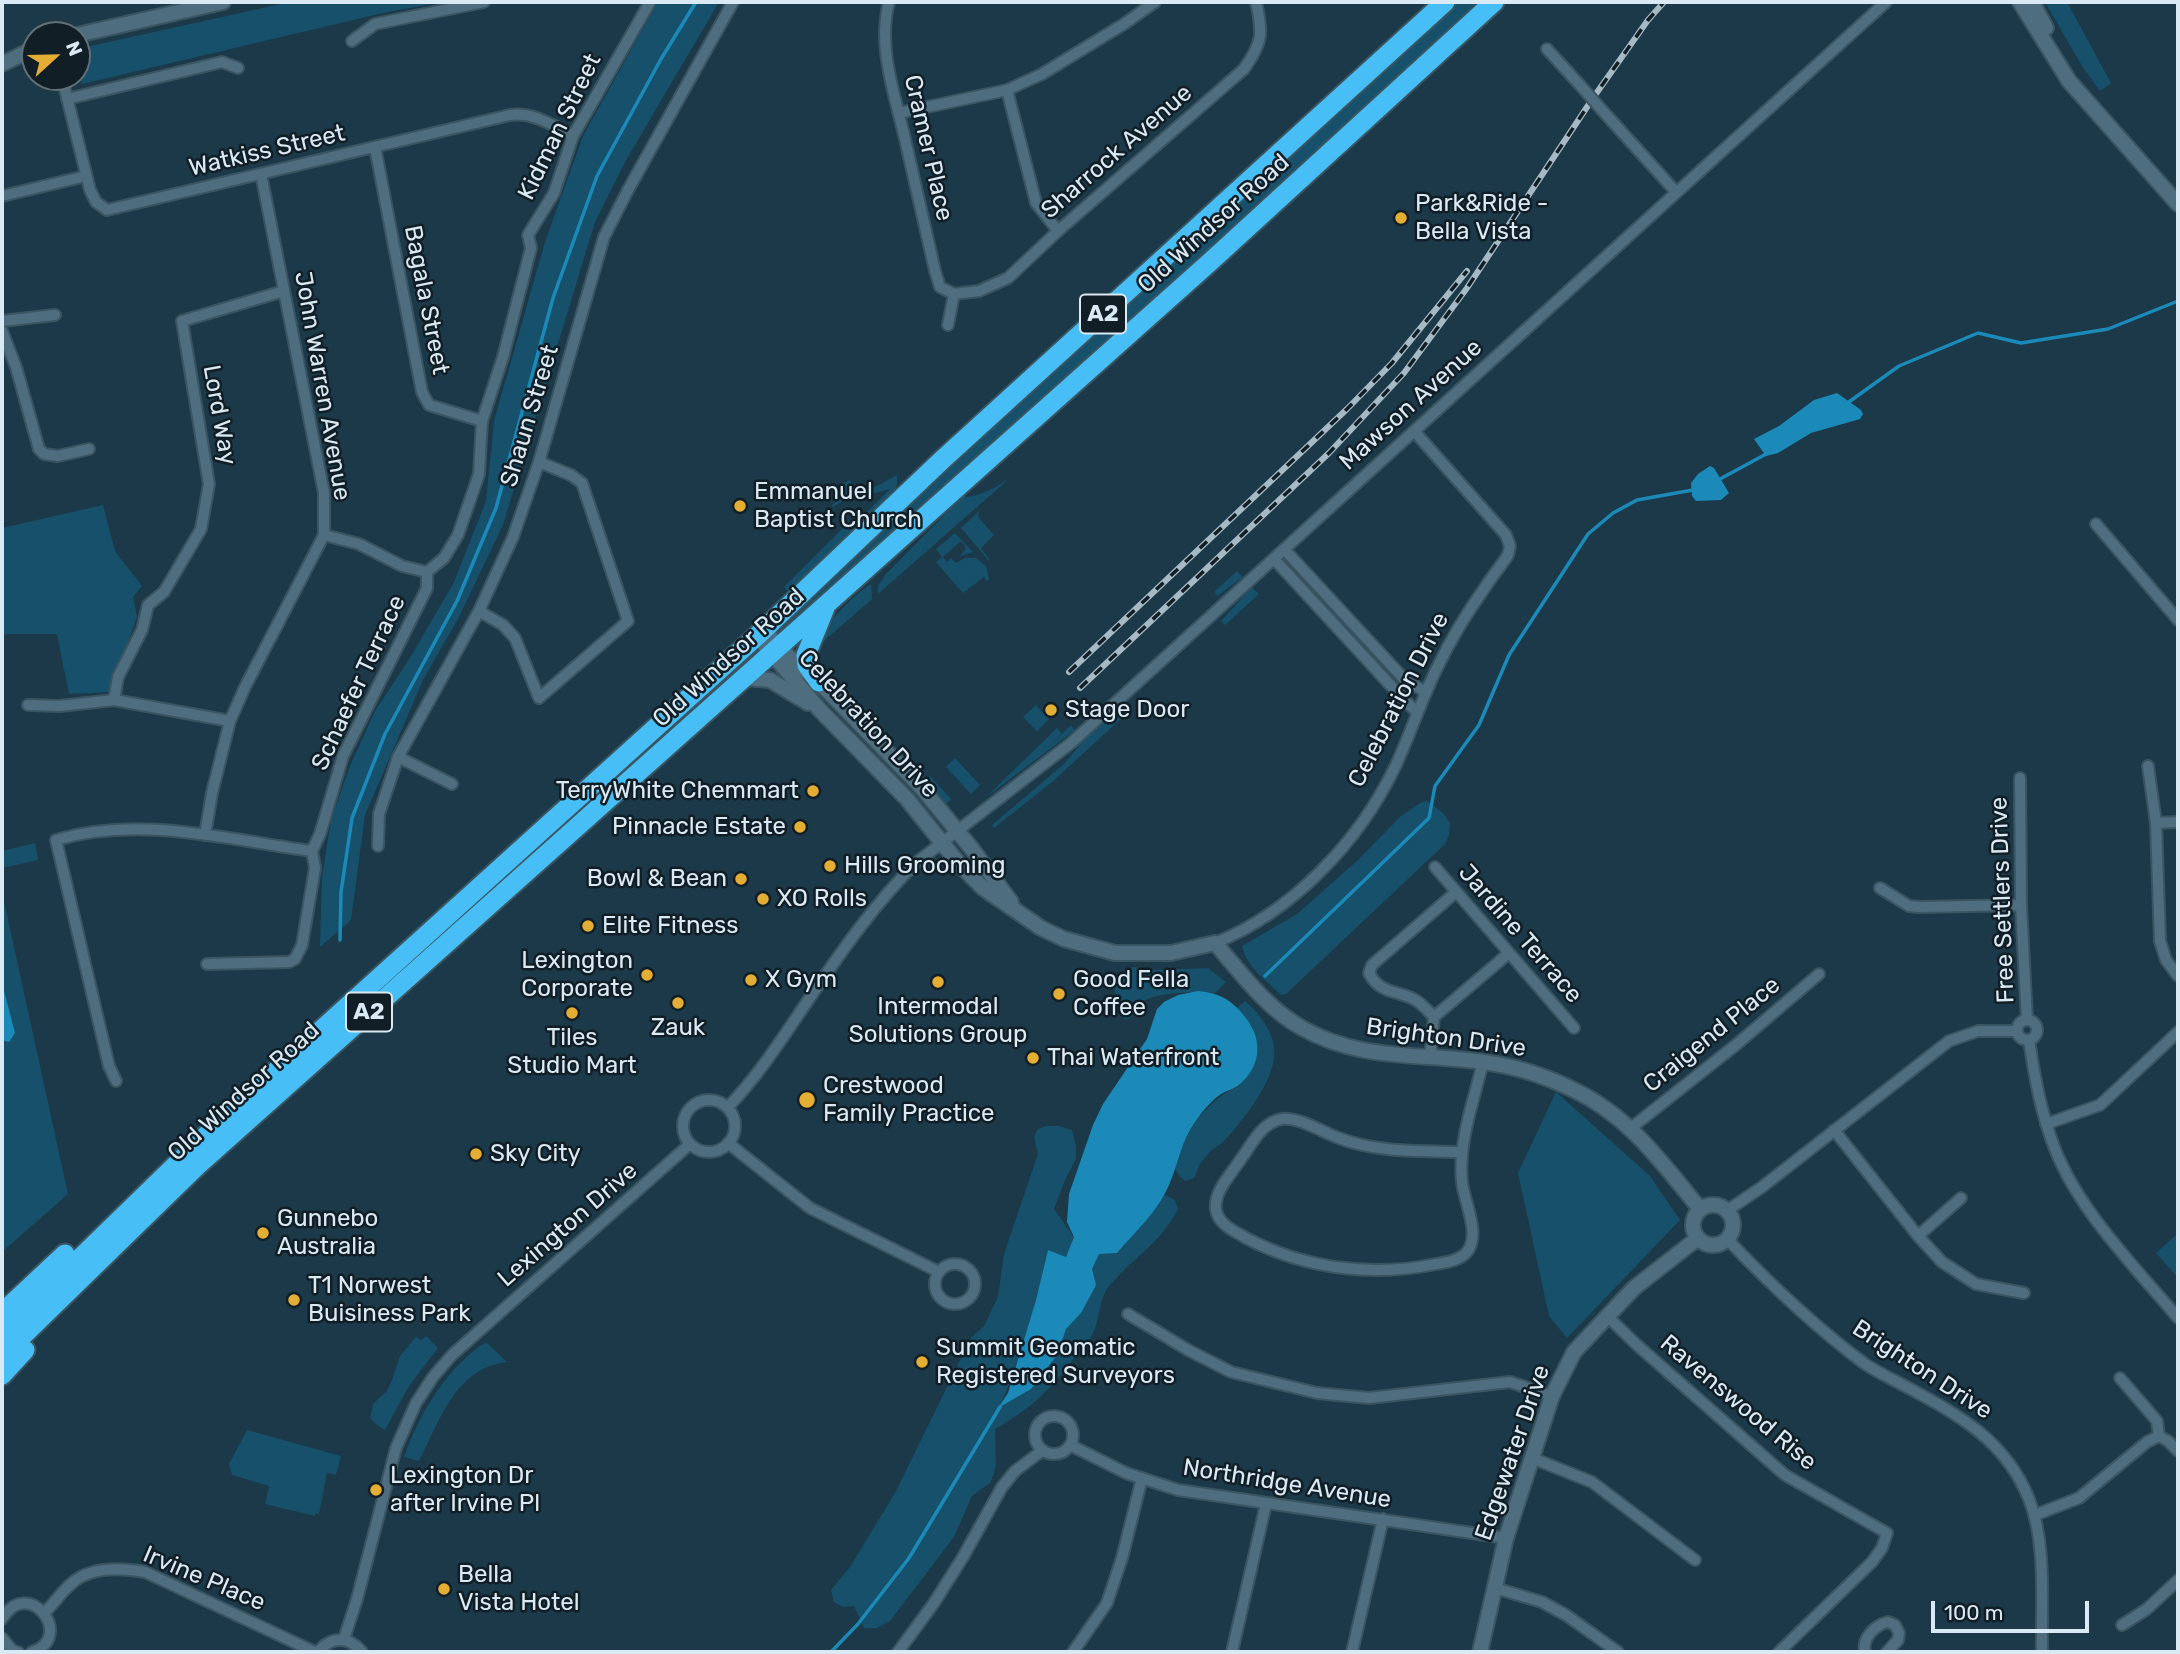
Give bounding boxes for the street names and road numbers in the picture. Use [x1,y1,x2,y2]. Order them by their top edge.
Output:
street label: Kidman Street [512,49,608,205]
street label: Cramer Place [897,72,959,224]
street label: Sharrock Avenue [1036,79,1198,225]
street label: Watkiss Street [186,119,348,183]
street label: Old Windsor Road [1132,148,1296,300]
street label: Bagala Street [397,223,455,377]
street label: John Warren Avenue [288,269,356,503]
road number: A2 [1080,294,1126,334]
street label: Mawson Avenue [1334,334,1488,476]
street label: Shaun Street [495,341,565,491]
street label: Lord Way [196,363,242,467]
street label: Old Windsor Road [647,582,811,734]
street label: Schaefer Terrace [306,591,412,775]
street label: Celebration Drive [1343,608,1455,792]
street label: Celebration Drive [792,644,944,804]
street label: Free Settlers Drive [1985,796,2021,1004]
street label: Jardine Terrace [1452,859,1588,1009]
street label: Craigend Place [1638,971,1786,1099]
road number: A2 [346,993,392,1032]
street label: Brighton Drive [1364,1013,1528,1063]
street label: Old Windsor Road [162,1016,326,1168]
street label: Lexington Drive [492,1157,644,1293]
street label: Brighton Drive [1847,1314,1997,1426]
street label: Ravenswood Rise [1654,1329,1822,1477]
street label: Edgewater Drive [1469,1361,1557,1545]
street label: Northridge Avenue [1181,1453,1393,1515]
street label: Irvine Place [139,1540,269,1618]

